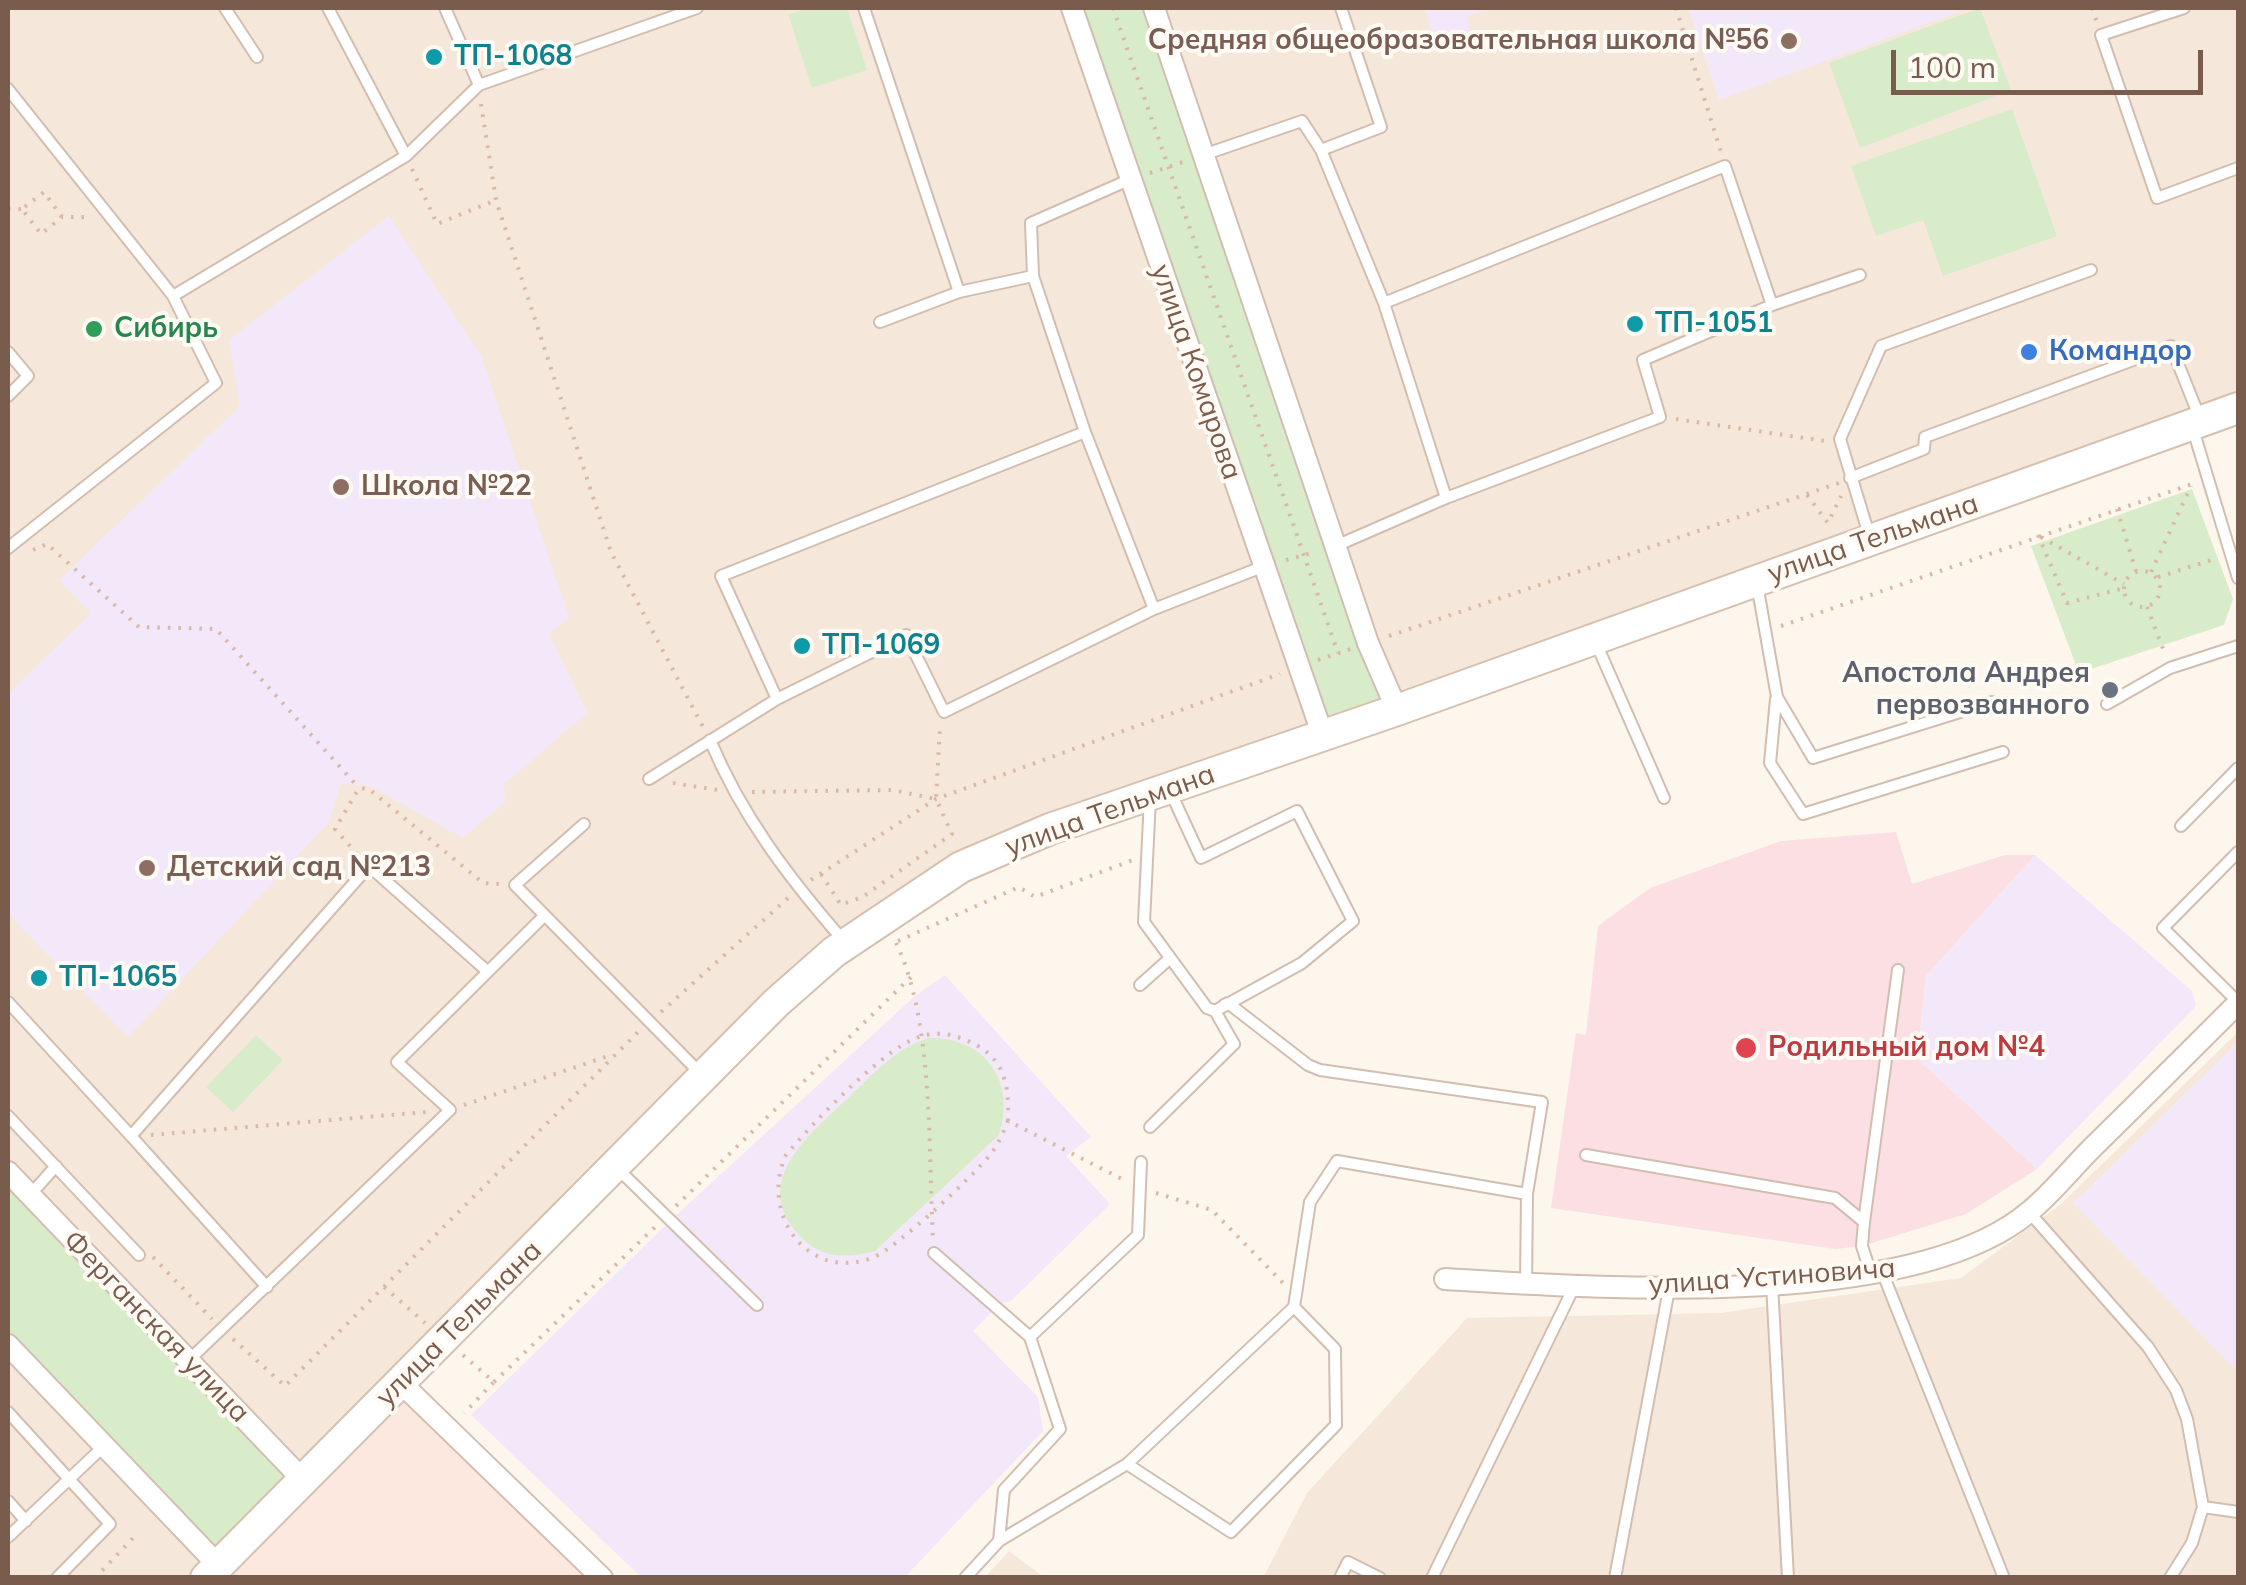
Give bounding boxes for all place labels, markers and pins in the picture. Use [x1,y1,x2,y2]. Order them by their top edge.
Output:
place label: Средняя общеобразовательная школа №56 [1148,24,1769,58]
marker: Средняя общеобразовательная школа №56 [1778,30,1800,52]
place label: ТП-1068 [454,40,572,74]
marker: ТП-1068 [423,46,445,68]
place label: ТП-1051 [1655,307,1773,341]
place label: Сибирь [114,312,218,346]
marker: ТП-1051 [1624,313,1646,335]
marker: Сибирь [83,318,105,340]
place label: Командор [2049,335,2192,369]
marker: Командор [2018,341,2040,363]
place label: Школа №22 [361,470,532,504]
marker: Школа №22 [330,476,352,498]
place label: ТП-1069 [822,629,940,663]
marker: ТП-1069 [791,635,813,657]
place label: Апостола Андрея первозванного [1842,657,2090,723]
marker: Апостола Андрея первозванного [2099,679,2121,701]
place label: Детский сад №213 [167,851,431,885]
marker: Детский сад №213 [136,857,158,879]
place label: ТП-1065 [59,961,177,995]
marker: ТП-1065 [28,967,50,989]
place label: Родильный дом №4 [1768,1031,2045,1065]
marker: Родильный дом №4 [1733,1035,1759,1061]

